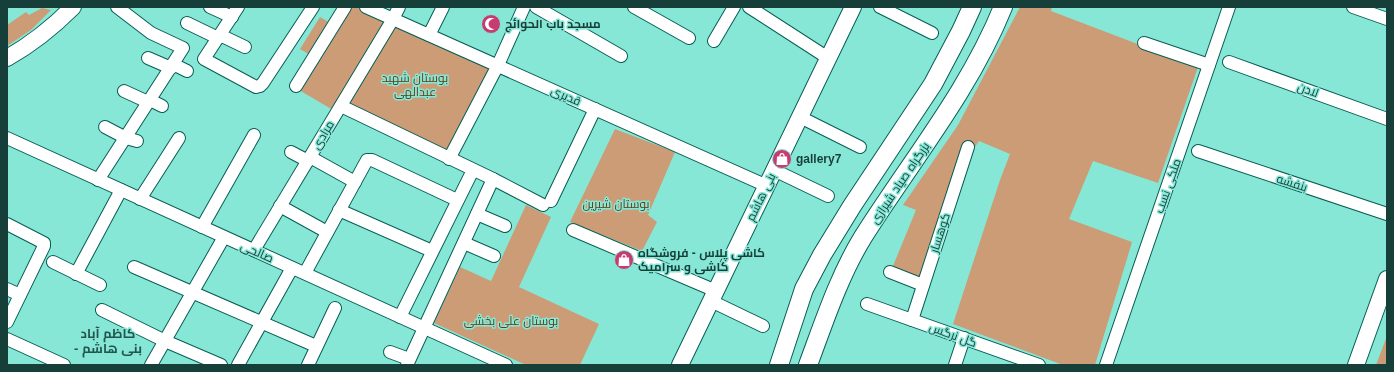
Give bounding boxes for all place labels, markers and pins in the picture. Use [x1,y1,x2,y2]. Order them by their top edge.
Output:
mosque icon: مسجد باب الحوائج [480,13,502,35]
place label: مسجد باب الحوائج [505,17,601,33]
shop icon: gallery7 [771,148,793,170]
place label: gallery7 [796,152,842,166]
place label: کاشی پلاس - فروشگاه کاشی و سرامیک [638,246,765,275]
shop icon: کاشی پلاس - فروشگاه کاشی و سرامیک [613,249,635,271]

